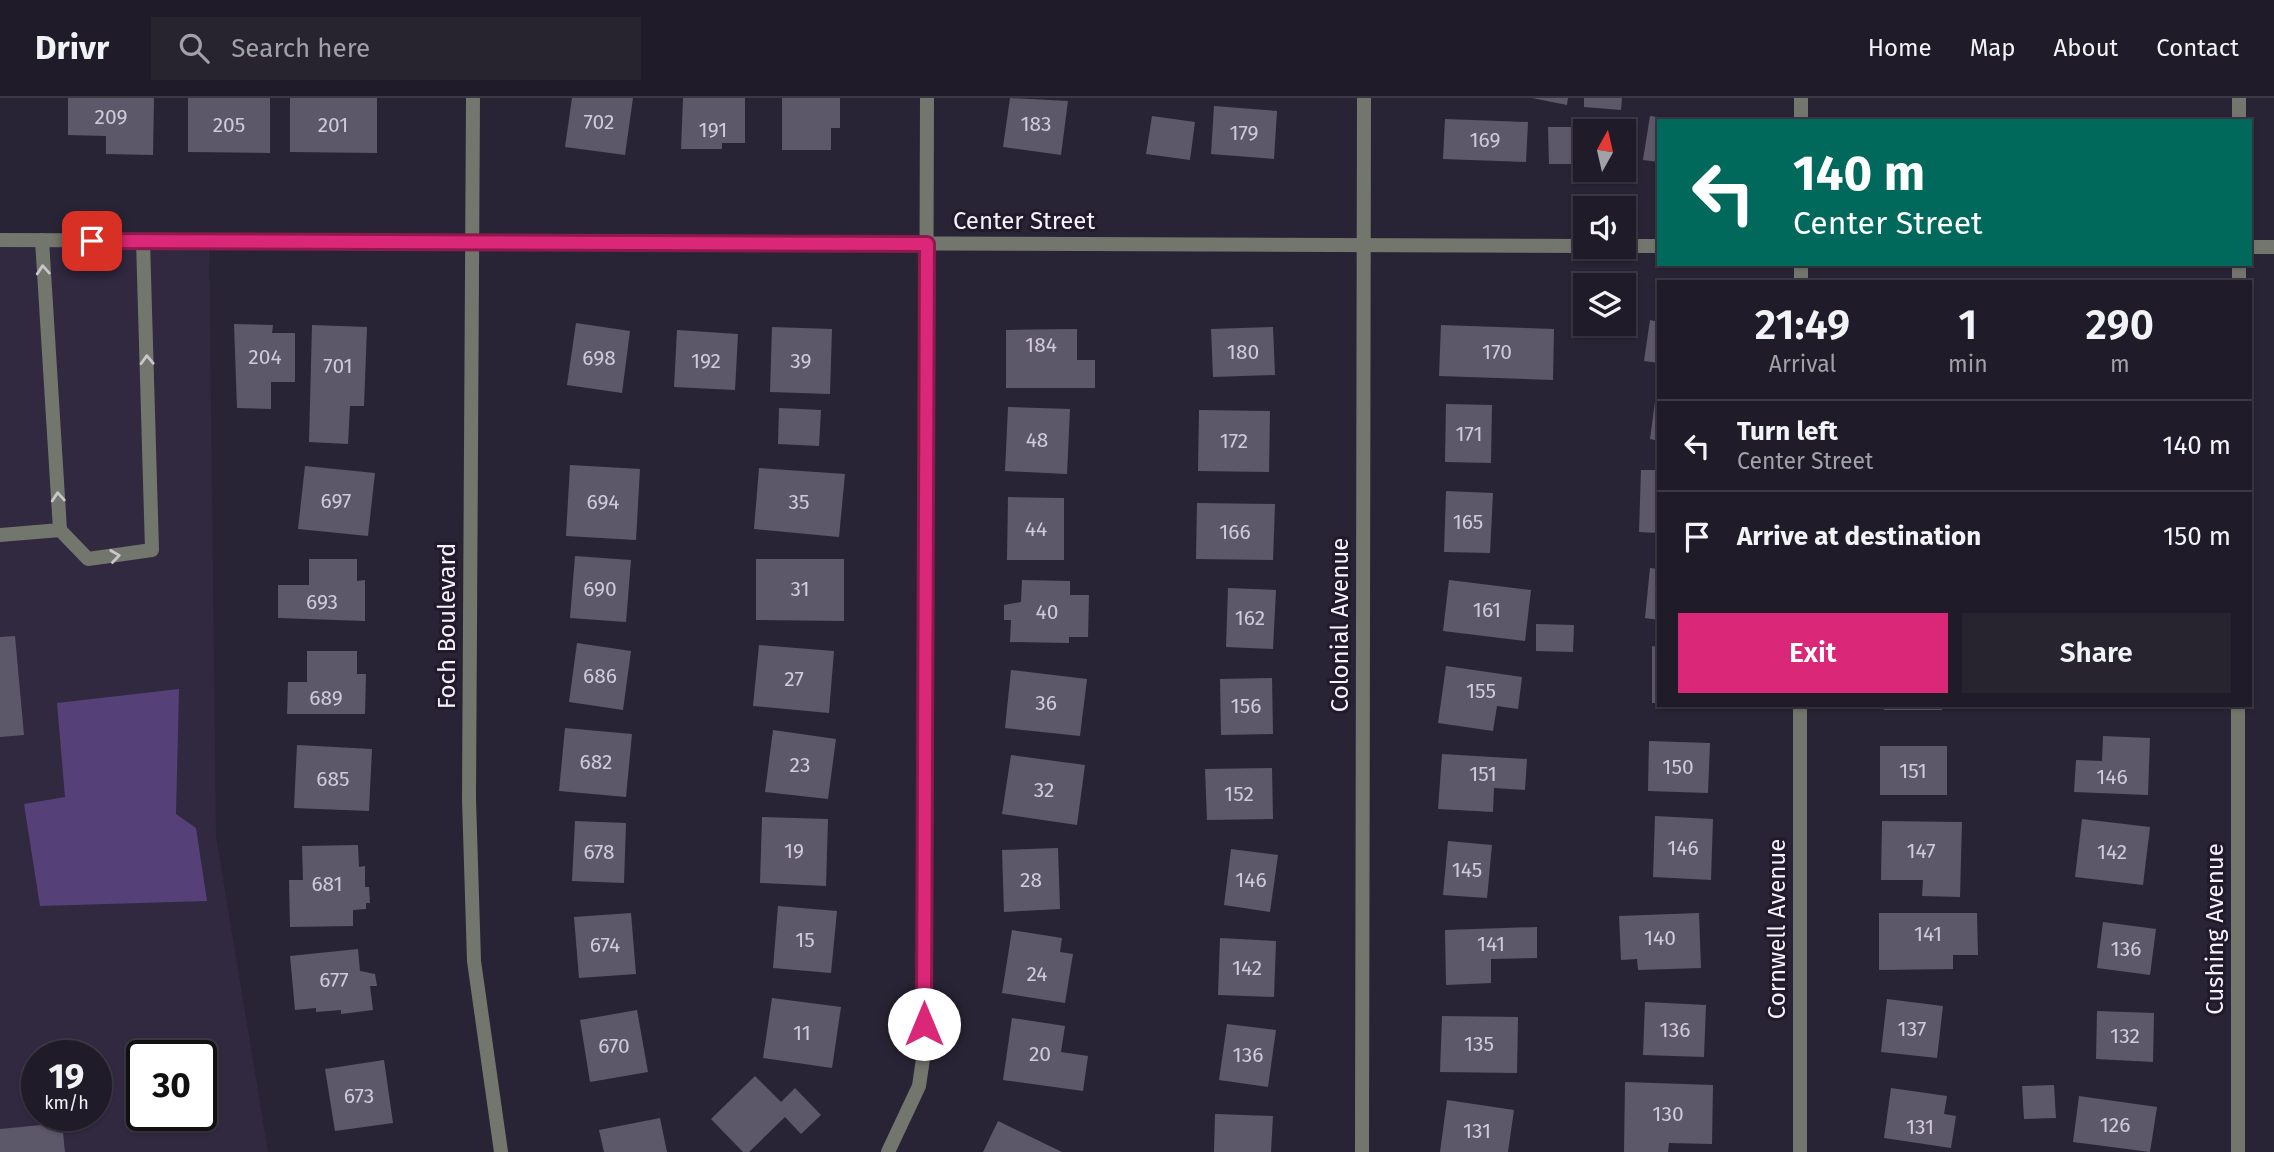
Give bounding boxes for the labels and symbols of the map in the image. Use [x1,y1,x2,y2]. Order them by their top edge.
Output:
house number: 209 [95,104,127,130]
house number: 702 [584,109,614,135]
house number: 183 [1020,111,1052,137]
house number: 205 [213,112,245,138]
house number: 201 [318,112,348,138]
house number: 191 [699,117,727,143]
north arrow [1573,119,1636,182]
house number: 179 [1229,120,1259,146]
house number: 169 [1470,127,1501,153]
street label: Center Street [953,207,1095,235]
pin [62,211,122,271]
one-way arrow [36,265,51,276]
house number: 184 [1025,332,1057,358]
house number: 180 [1227,339,1259,365]
house number: 170 [1482,339,1512,365]
house number: 204 [248,344,282,370]
house number: 698 [582,345,616,371]
house number: 192 [691,348,721,374]
house number: 39 [790,348,812,374]
house number: 701 [323,353,353,379]
one-way arrow [139,354,154,365]
house number: 171 [1455,421,1483,447]
house number: 48 [1026,427,1048,453]
house number: 172 [1220,428,1248,454]
house number: 697 [321,488,351,514]
house number: 694 [587,489,619,515]
house number: 35 [789,489,810,515]
one-way arrow [50,492,65,503]
house number: 165 [1453,509,1483,535]
house number: 44 [1025,516,1047,542]
house number: 166 [1219,519,1251,545]
street label: Colonial Avenue [1326,538,1354,712]
street label: Foch Boulevard [433,543,461,709]
one-way arrow [109,548,121,563]
house number: 690 [583,576,617,602]
house number: 31 [790,576,810,602]
house number: 693 [306,589,338,615]
house number: 161 [1473,597,1501,623]
house number: 40 [1036,599,1058,625]
house number: 162 [1235,605,1265,631]
house number: 686 [583,663,617,689]
house number: 27 [784,666,804,692]
house number: 155 [1466,678,1496,704]
house number: 689 [309,685,343,711]
house number: 36 [1035,690,1057,716]
house number: 156 [1231,693,1261,719]
house number: 682 [580,749,612,775]
house number: 23 [790,752,810,778]
house number: 150 [1662,754,1694,780]
house number: 151 [1899,758,1927,784]
house number: 151 [1469,761,1497,787]
house number: 146 [2096,764,2128,790]
house number: 685 [316,766,350,792]
house number: 32 [1034,777,1054,803]
house number: 152 [1224,781,1254,807]
house number: 146 [1667,835,1699,861]
house number: 19 [784,838,804,864]
house number: 147 [1906,838,1936,864]
house number: 678 [583,839,615,865]
street label: Cornwell Avenue [1763,839,1791,1019]
house number: 142 [2097,839,2127,865]
street label: Cushing Avenue [2201,843,2229,1015]
house number: 145 [1452,857,1482,883]
house number: 28 [1020,867,1042,893]
house number: 146 [1235,867,1267,893]
house number: 681 [311,871,343,897]
house number: 141 [1914,921,1942,947]
house number: 140 [1644,925,1676,951]
house number: 15 [795,927,815,953]
house number: 141 [1477,931,1505,957]
house number: 674 [590,932,620,958]
house number: 136 [2111,936,2141,962]
house number: 142 [1232,955,1262,981]
house number: 24 [1027,961,1048,987]
house number: 677 [319,967,349,993]
position arrow [887,987,961,1061]
house number: 137 [1898,1016,1926,1042]
house number: 136 [1660,1017,1690,1043]
house number: 11 [793,1020,811,1046]
house number: 132 [2110,1023,2140,1049]
house number: 135 [1464,1031,1494,1057]
house number: 670 [598,1033,630,1059]
speed limit sign: 30 [126,1040,217,1131]
house number: 20 [1029,1041,1051,1067]
house number: 136 [1233,1042,1263,1068]
house number: 673 [344,1083,374,1109]
house number: 130 [1652,1101,1684,1127]
house number: 126 [2100,1112,2130,1138]
house number: 131 [1906,1114,1934,1140]
house number: 131 [1463,1118,1491,1144]

